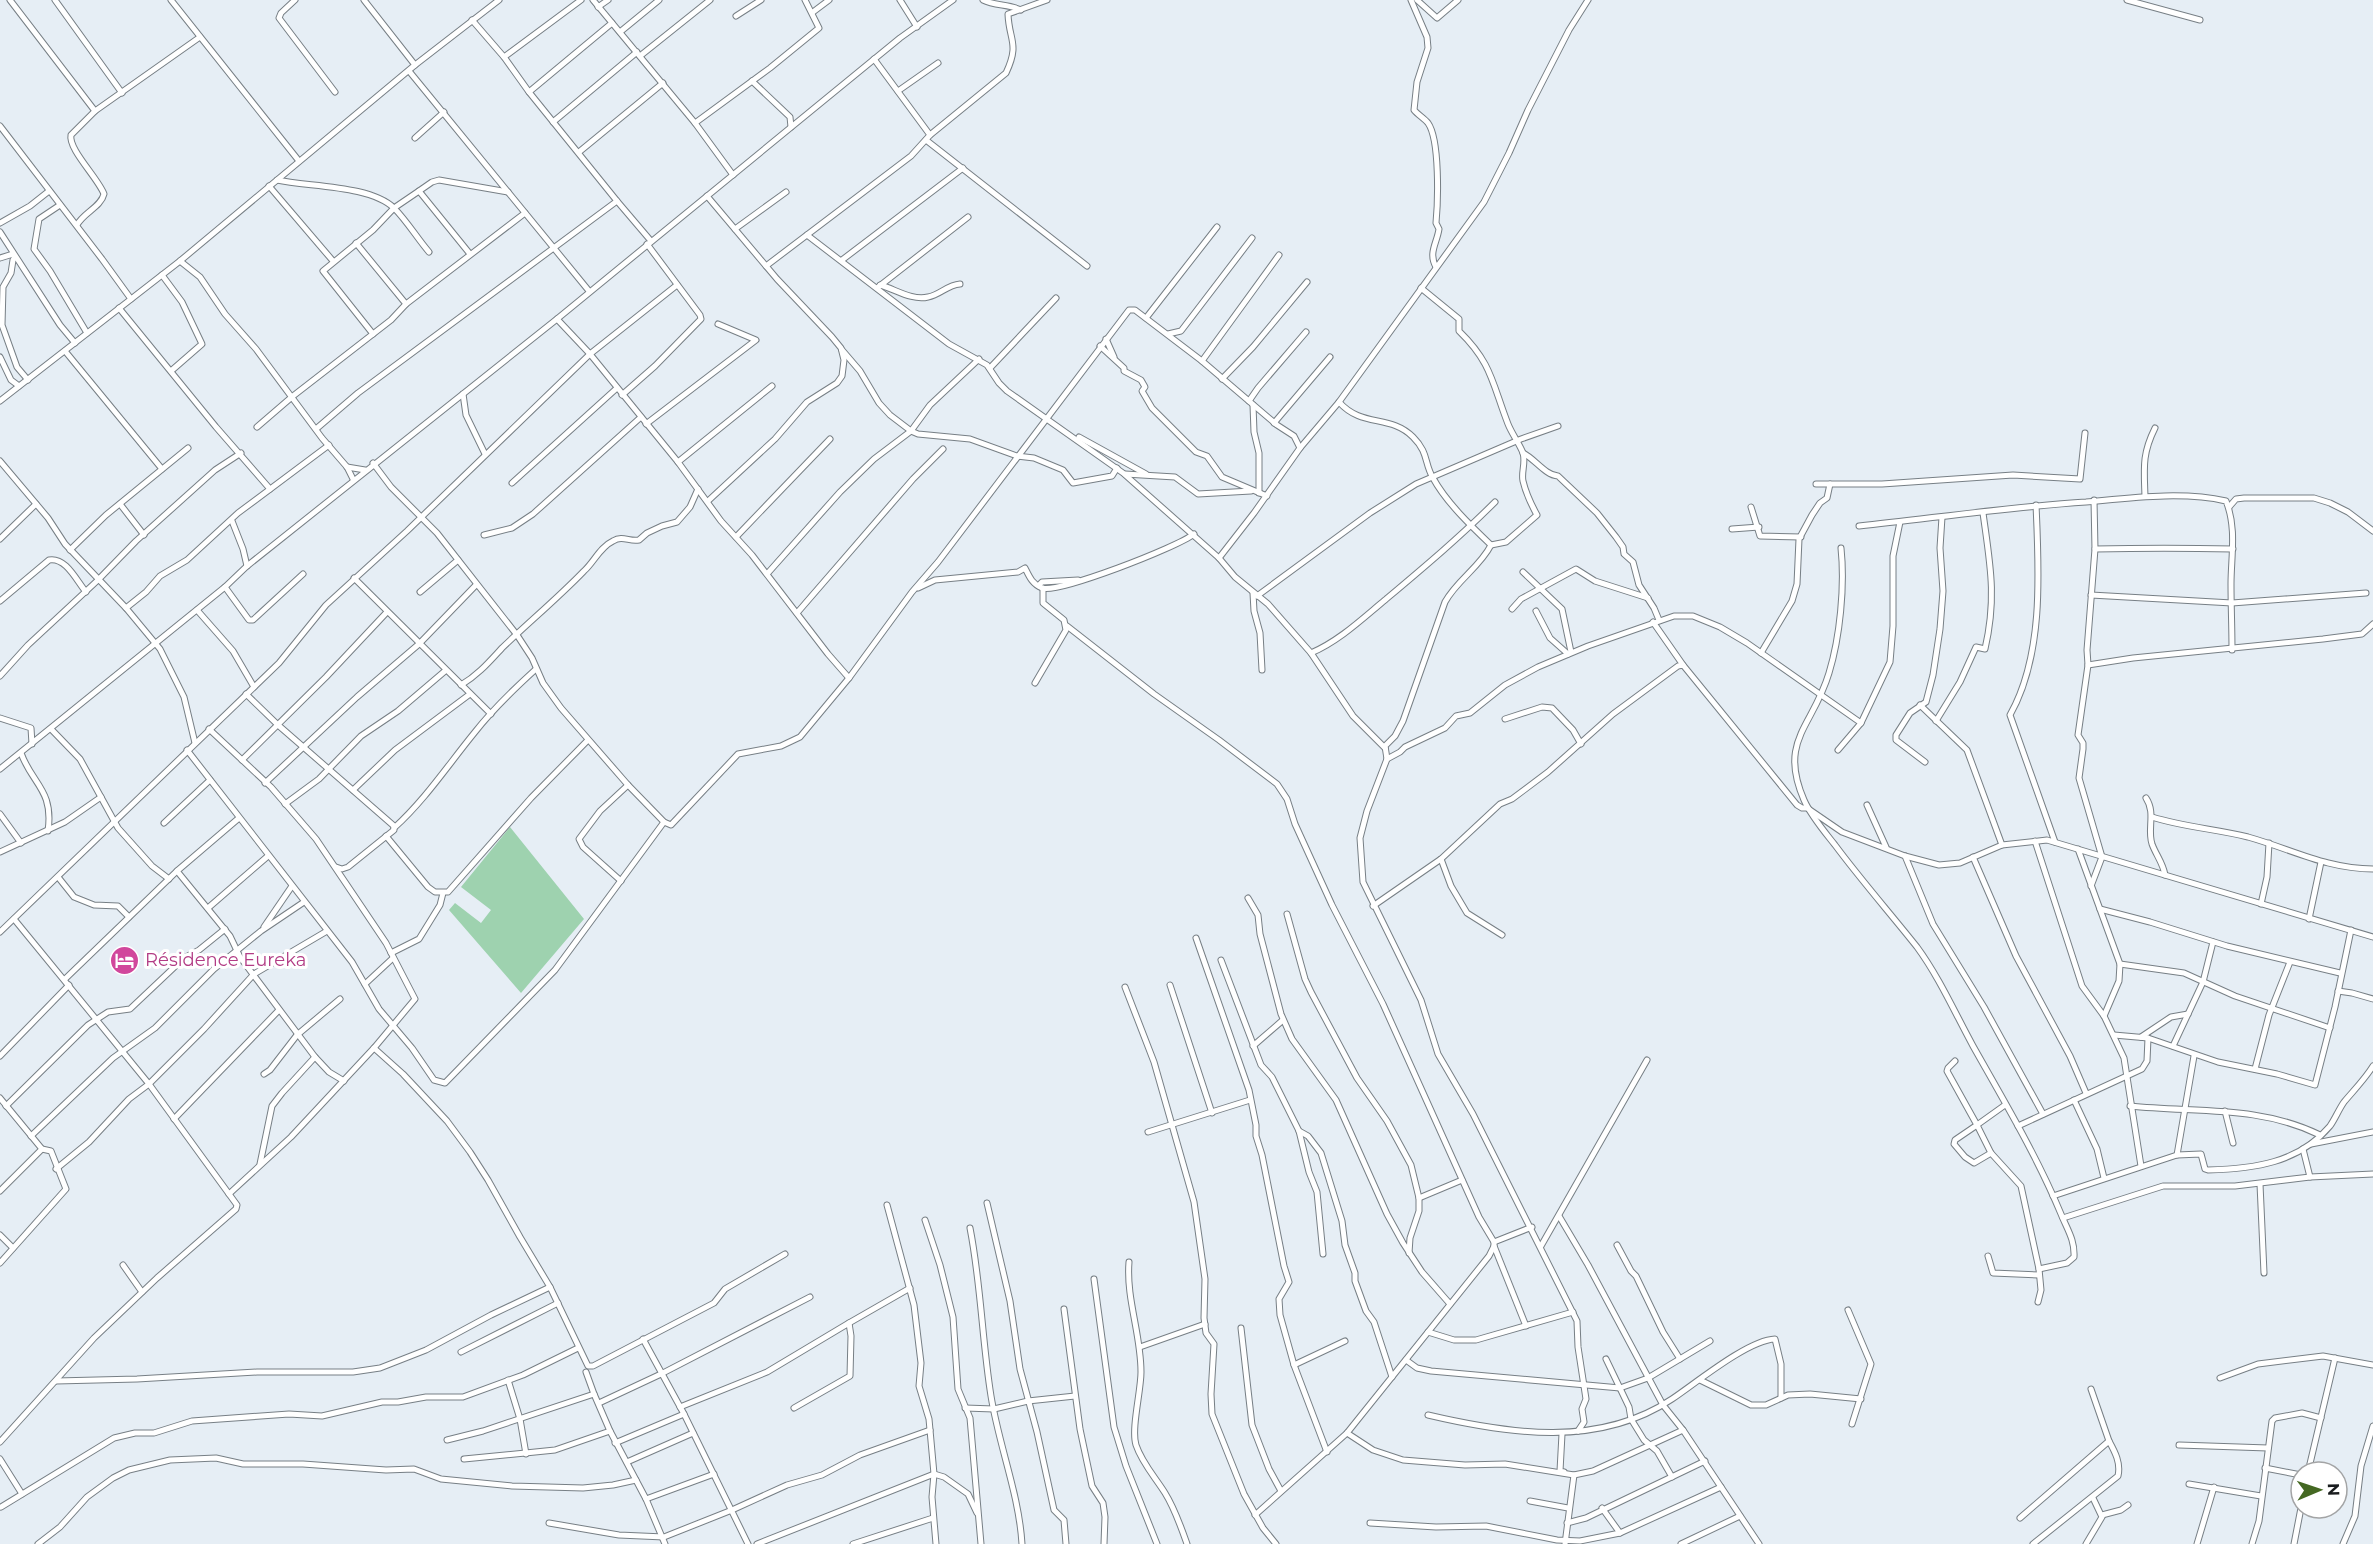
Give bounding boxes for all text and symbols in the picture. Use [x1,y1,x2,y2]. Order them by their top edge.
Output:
hotel icon: Résidence Eureka [108,944,140,976]
place label: Résidence Eureka [145,949,306,971]
north arrow [2289,1460,2349,1520]
text: N [2324,1483,2343,1496]

